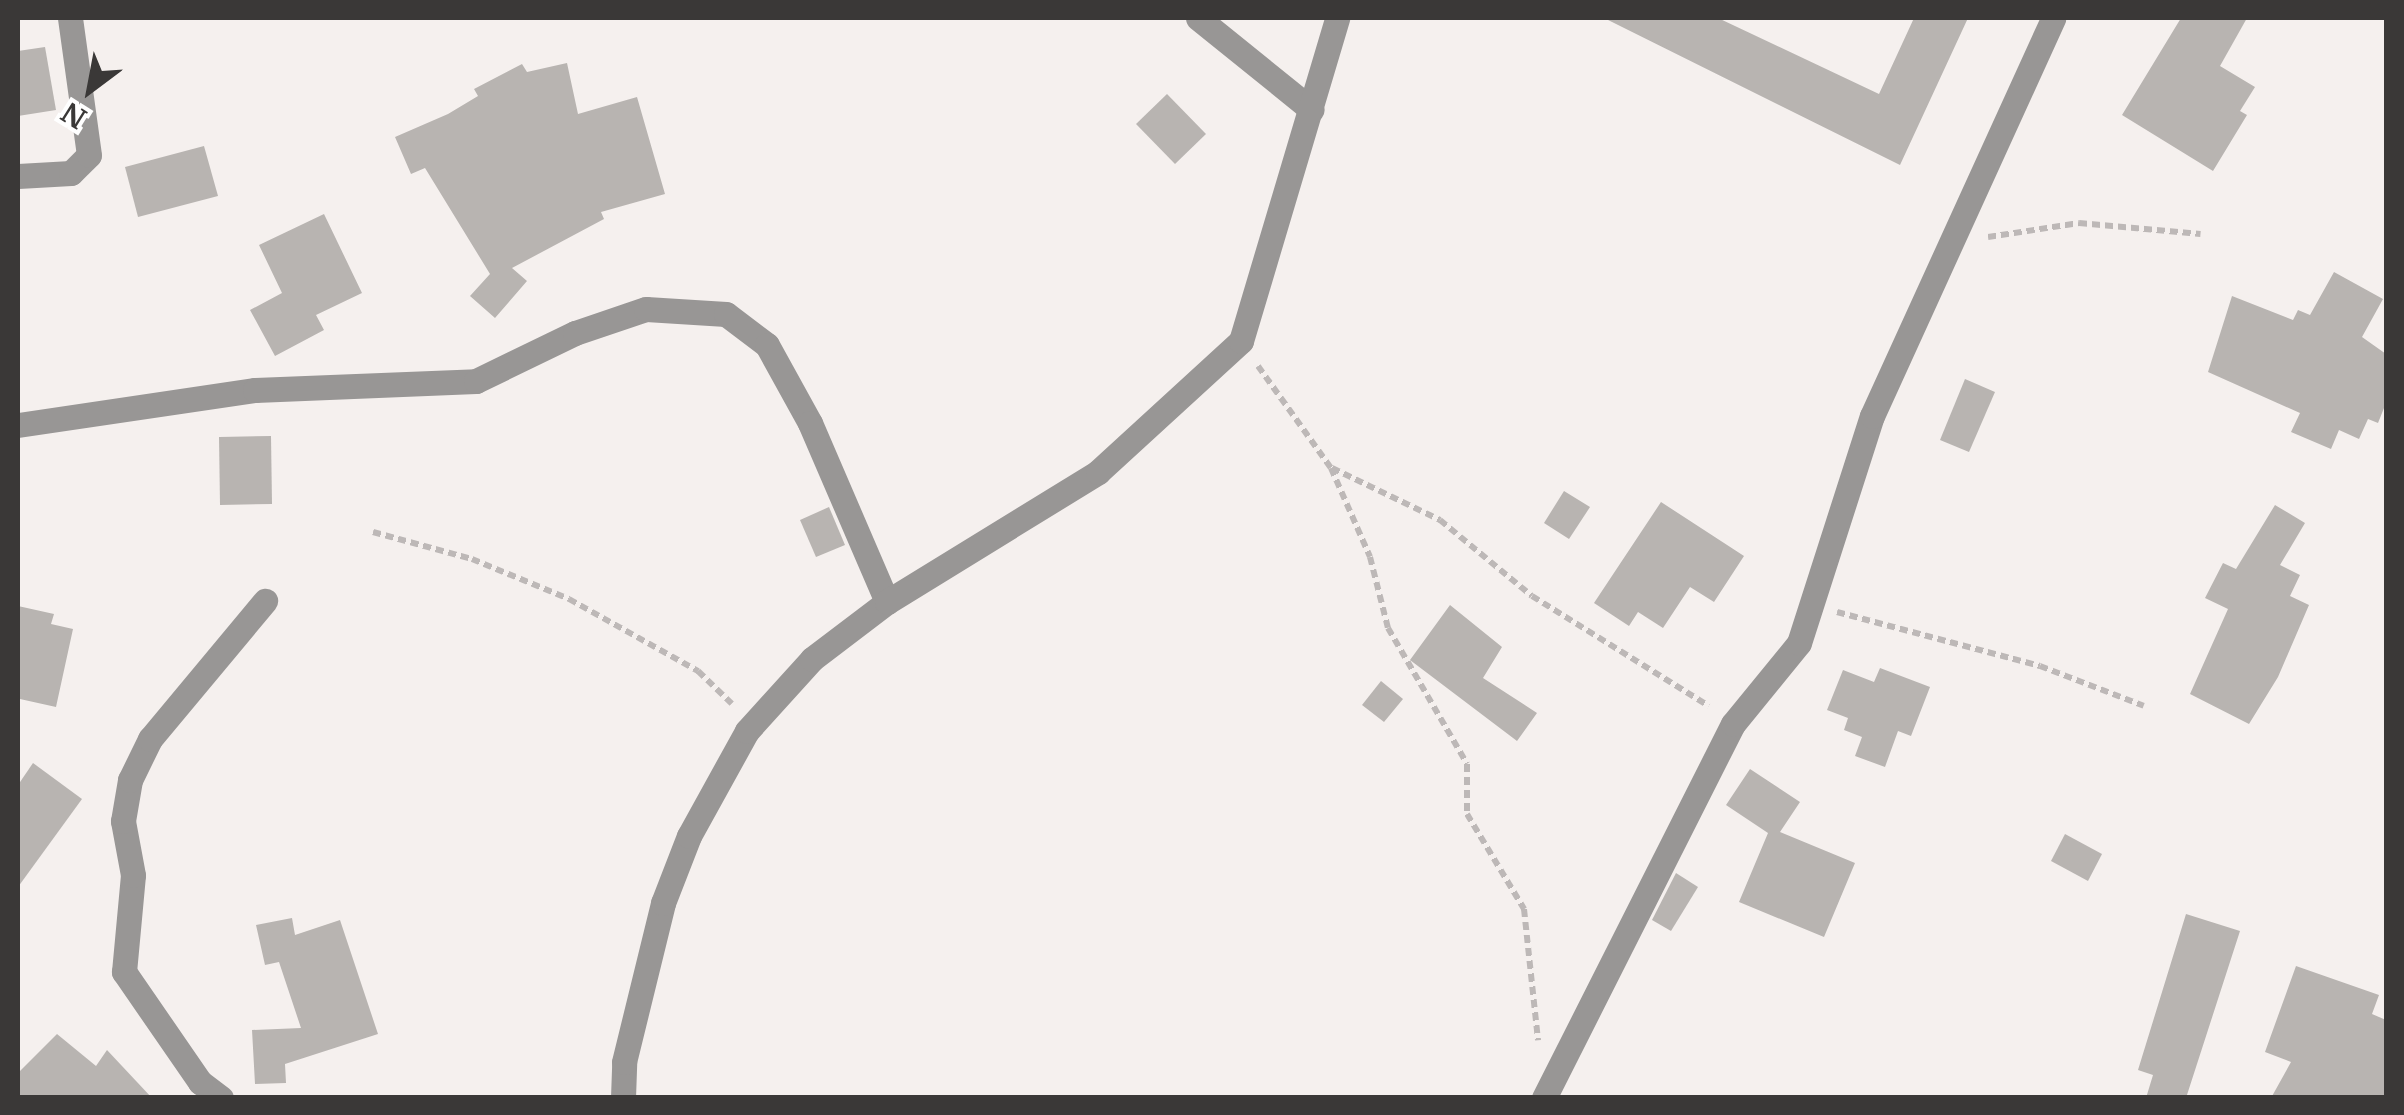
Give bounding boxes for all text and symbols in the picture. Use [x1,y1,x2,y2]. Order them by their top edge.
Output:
north arrow [40,40,140,140]
text: N [55,94,93,137]

